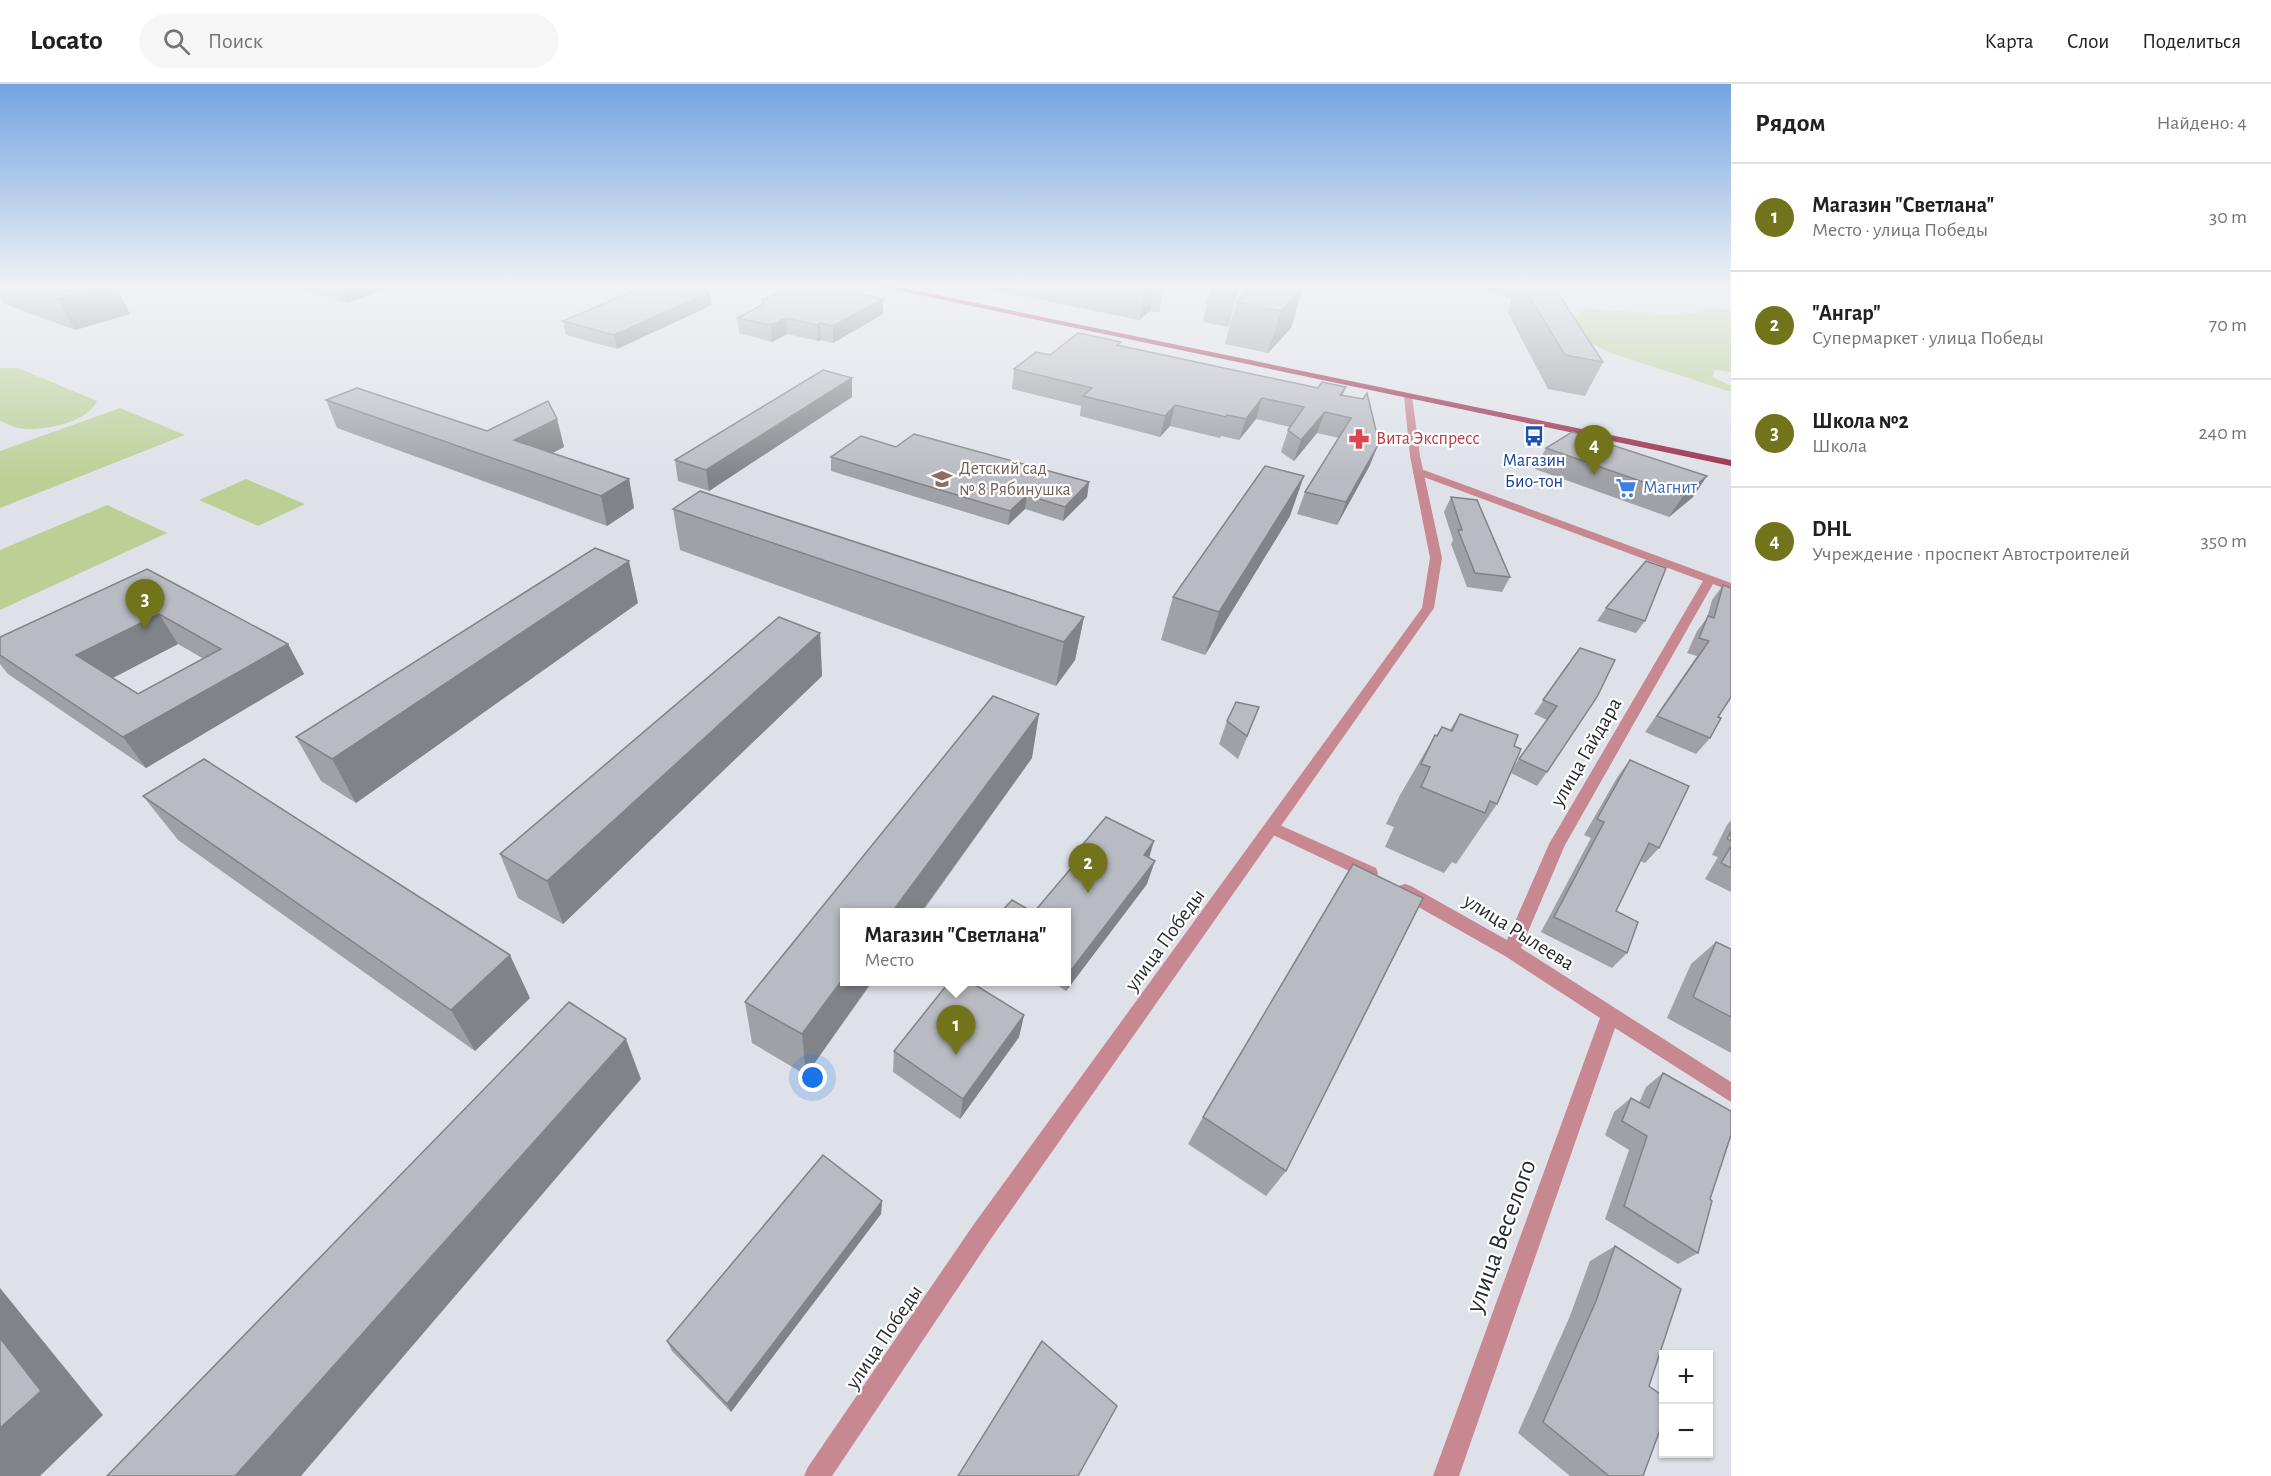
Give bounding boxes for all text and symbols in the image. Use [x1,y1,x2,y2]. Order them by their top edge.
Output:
search box [139,14,559,68]
icon: search [160,25,193,58]
text: Locato [30,27,103,55]
text: Поиск [208,30,263,52]
text: Карта [1984,31,2034,52]
text: Слои [2067,31,2109,52]
text: Поделиться [2142,31,2241,52]
text: Рядом [1755,110,1826,136]
text: Найдено: 4 [2157,113,2247,133]
text: Магазин "Светлана" [1812,194,1994,216]
text: 1 [1771,207,1778,227]
text: 30 m [2209,207,2247,227]
text: Место · улица Победы [1812,220,1988,240]
text: "Ангар" [1812,302,1881,324]
text: 2 [1770,315,1779,335]
text: 70 m [2209,315,2247,335]
text: Супермаркет · улица Победы [1812,328,2044,348]
text: Школа №2 [1812,410,1909,432]
text: 3 [1770,423,1779,443]
text: 240 m [2198,423,2247,443]
bus stop icon: Магазин Био-тон [1522,424,1546,448]
pin: 4 [1574,426,1614,475]
pharmacy icon: Вита Экспресс [1347,427,1371,451]
place label: Вита Экспресс [1376,430,1480,448]
text: Школа [1812,436,1867,456]
place label: Магазин Био-тон [1502,452,1566,491]
place label: Детский сад № 8 Рябинушка [959,460,1071,499]
school or university icon: Детский сад № 8 Рябинушка [930,467,954,491]
supermarket icon: Магнит [1614,476,1638,500]
place label: Магнит [1643,479,1698,497]
text: DHL [1812,518,1851,540]
text: 4 [1769,531,1780,551]
text: 350 m [2201,531,2247,551]
text: Учреждение · проспект Автостроителей [1812,544,2130,564]
pin: 3 [126,580,164,629]
street label: улица Гайдара [1546,694,1626,811]
pin: 2 [1068,844,1108,893]
street label: улица Победы [1120,885,1209,996]
street label: улица Рылеева [1459,889,1578,974]
popup [840,908,1071,986]
text: Магазин "Светлана" [864,924,1047,946]
text: Место [864,950,914,970]
pin: 1 [936,1006,976,1055]
your location [798,1063,827,1092]
street label: улица Веселого [1461,1156,1541,1317]
street label: улица Победы [841,1281,926,1394]
map controls [1659,1350,1713,1458]
button: + [1659,1350,1713,1404]
button: − [1659,1404,1713,1458]

